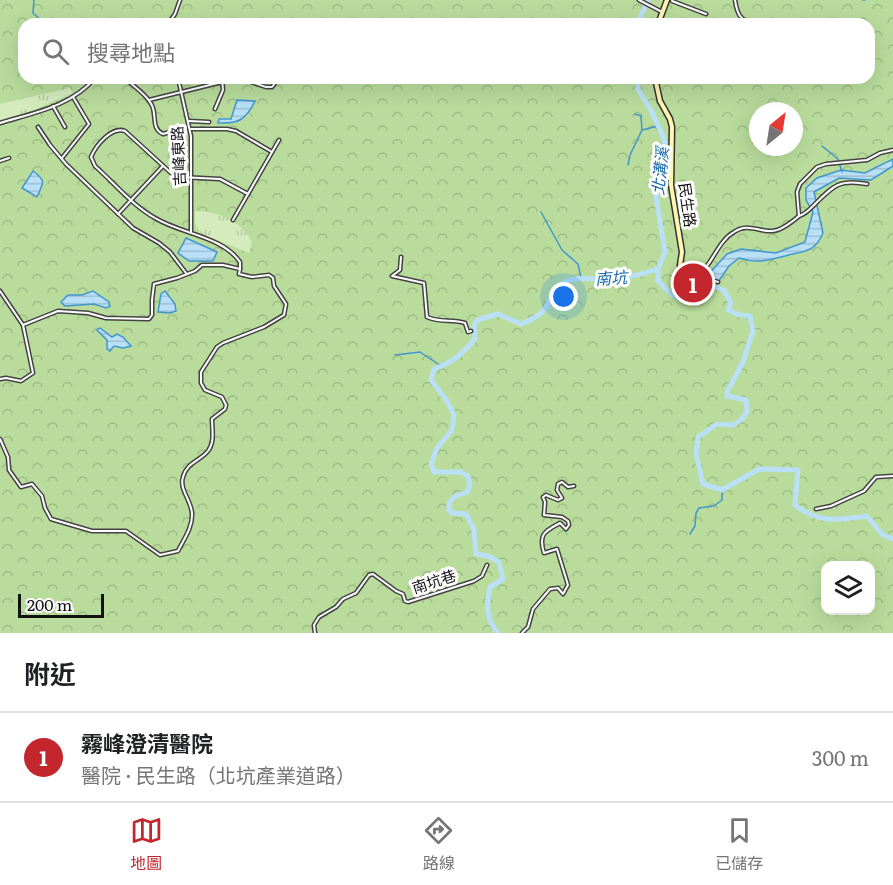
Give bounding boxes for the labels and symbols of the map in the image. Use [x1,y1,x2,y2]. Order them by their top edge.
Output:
north arrow [749,102,803,156]
street label: 吉峰東路 [164,126,191,187]
water label: 北溝溪 [645,144,674,196]
street label: 民生路 [674,181,703,229]
pin: 1 [674,260,712,306]
water label: 南坑 [594,264,630,290]
your location [549,282,578,311]
street label: 南坑巷 [409,563,458,598]
scale bar [18,591,104,618]

